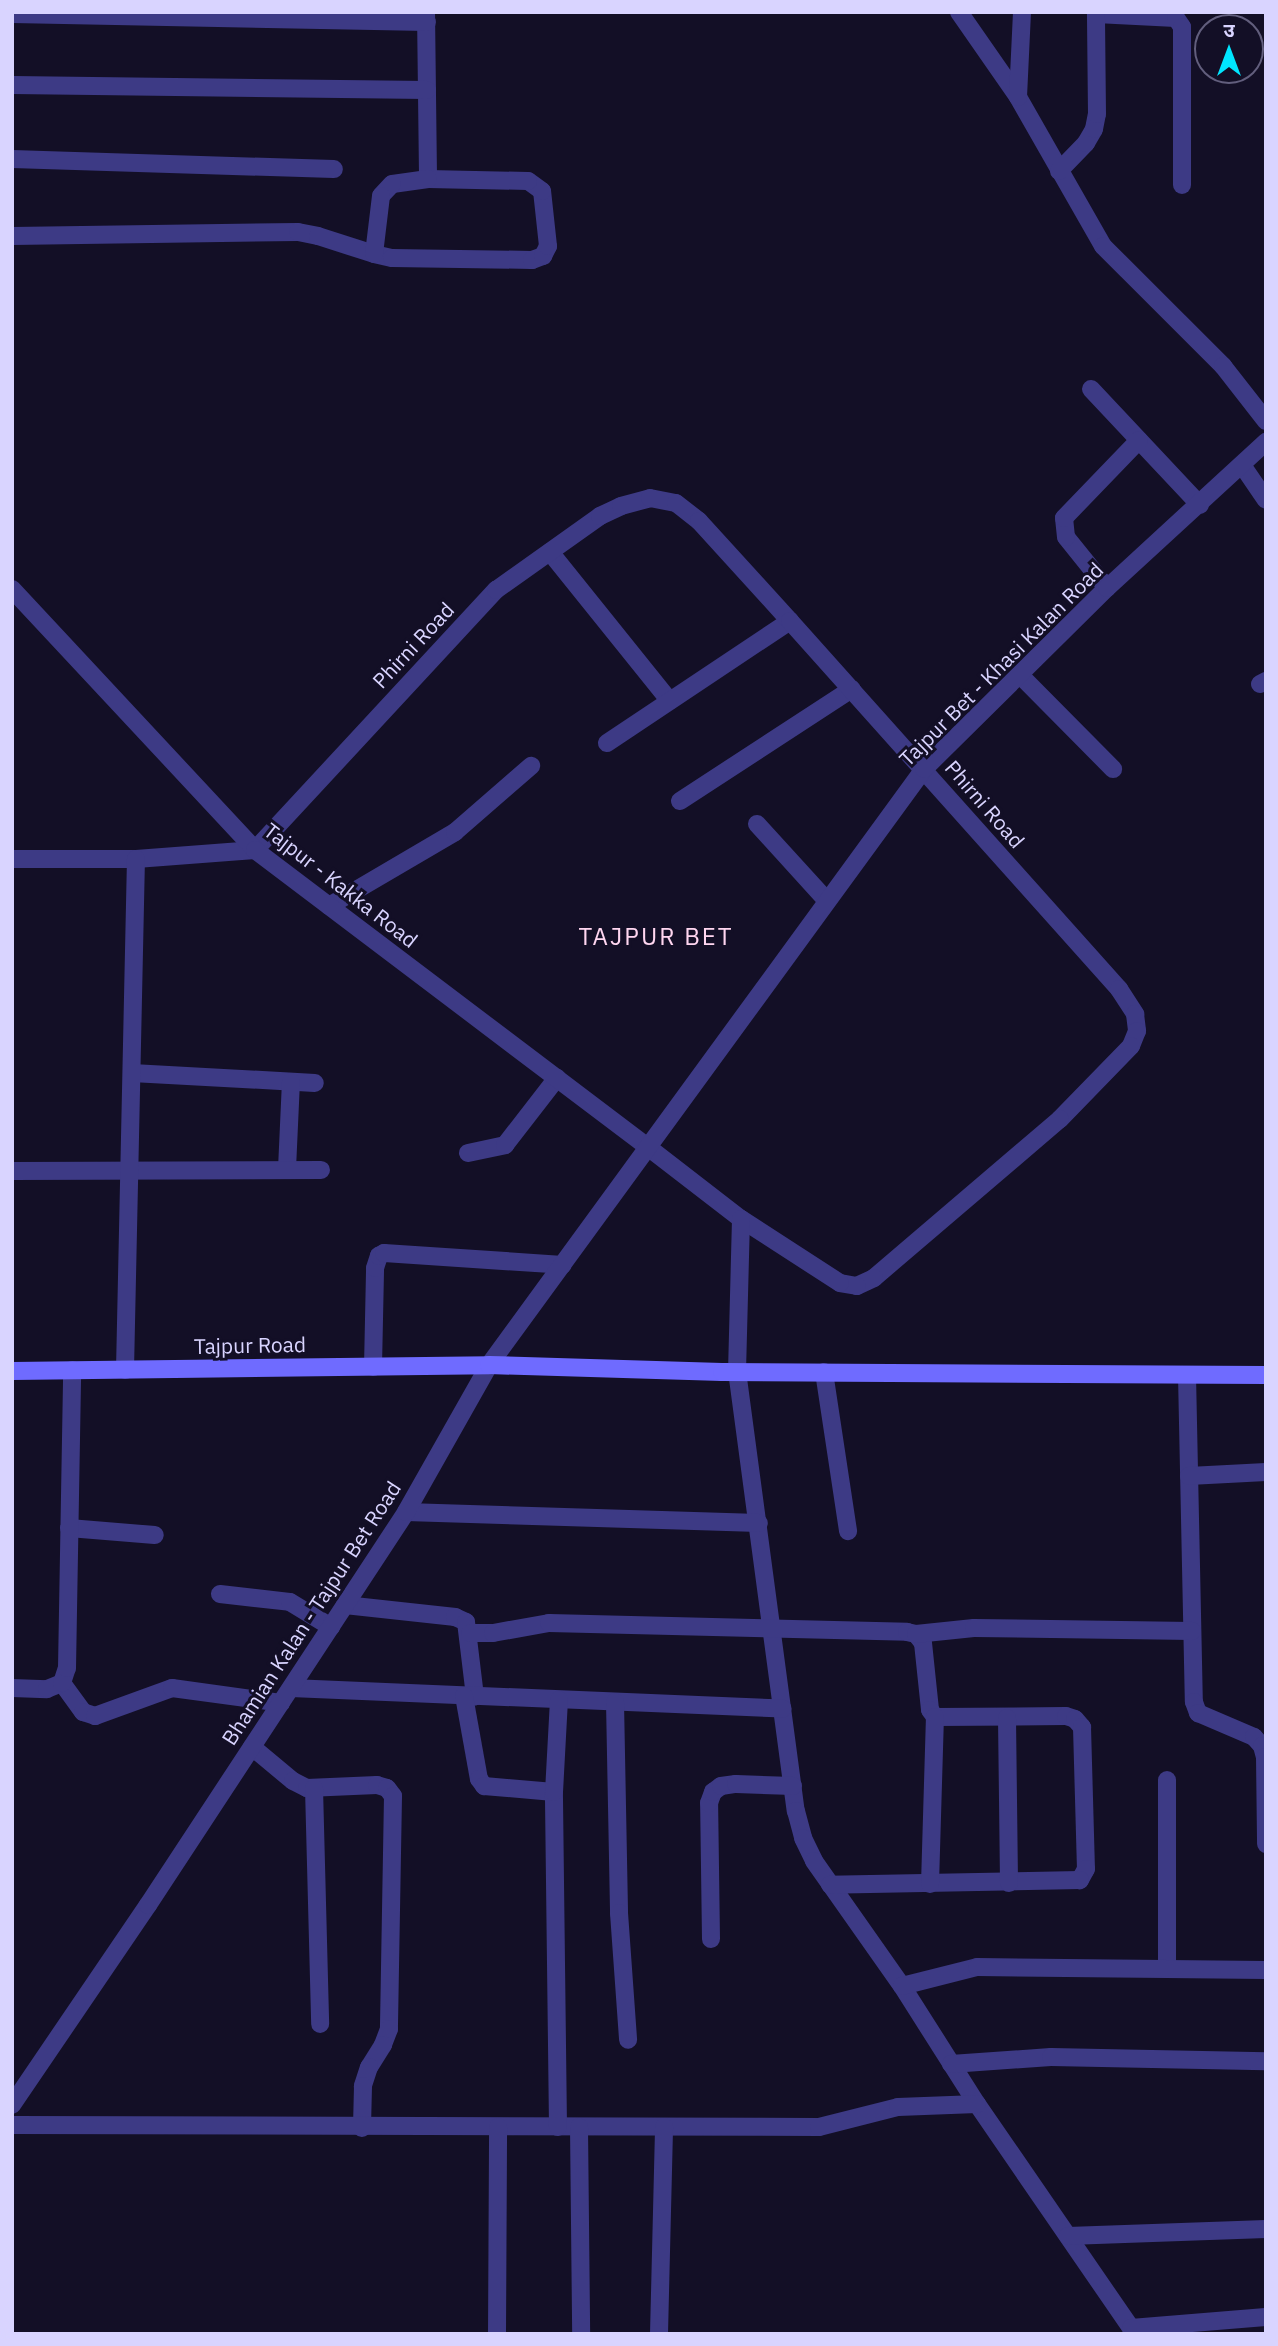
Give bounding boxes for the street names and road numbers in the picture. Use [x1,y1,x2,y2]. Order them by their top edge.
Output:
street label: Tajpur Bet - Khasi Kalan Road [894,557,1108,771]
street label: Phirni Road [367,597,459,693]
street label: Phirni Road [940,755,1030,853]
street label: Tajpur - Kakka Road [259,817,423,953]
street label: Tajpur Road [194,1331,306,1359]
street label: Bhamian Kalan - Tajpur Bet Road [216,1476,406,1750]

